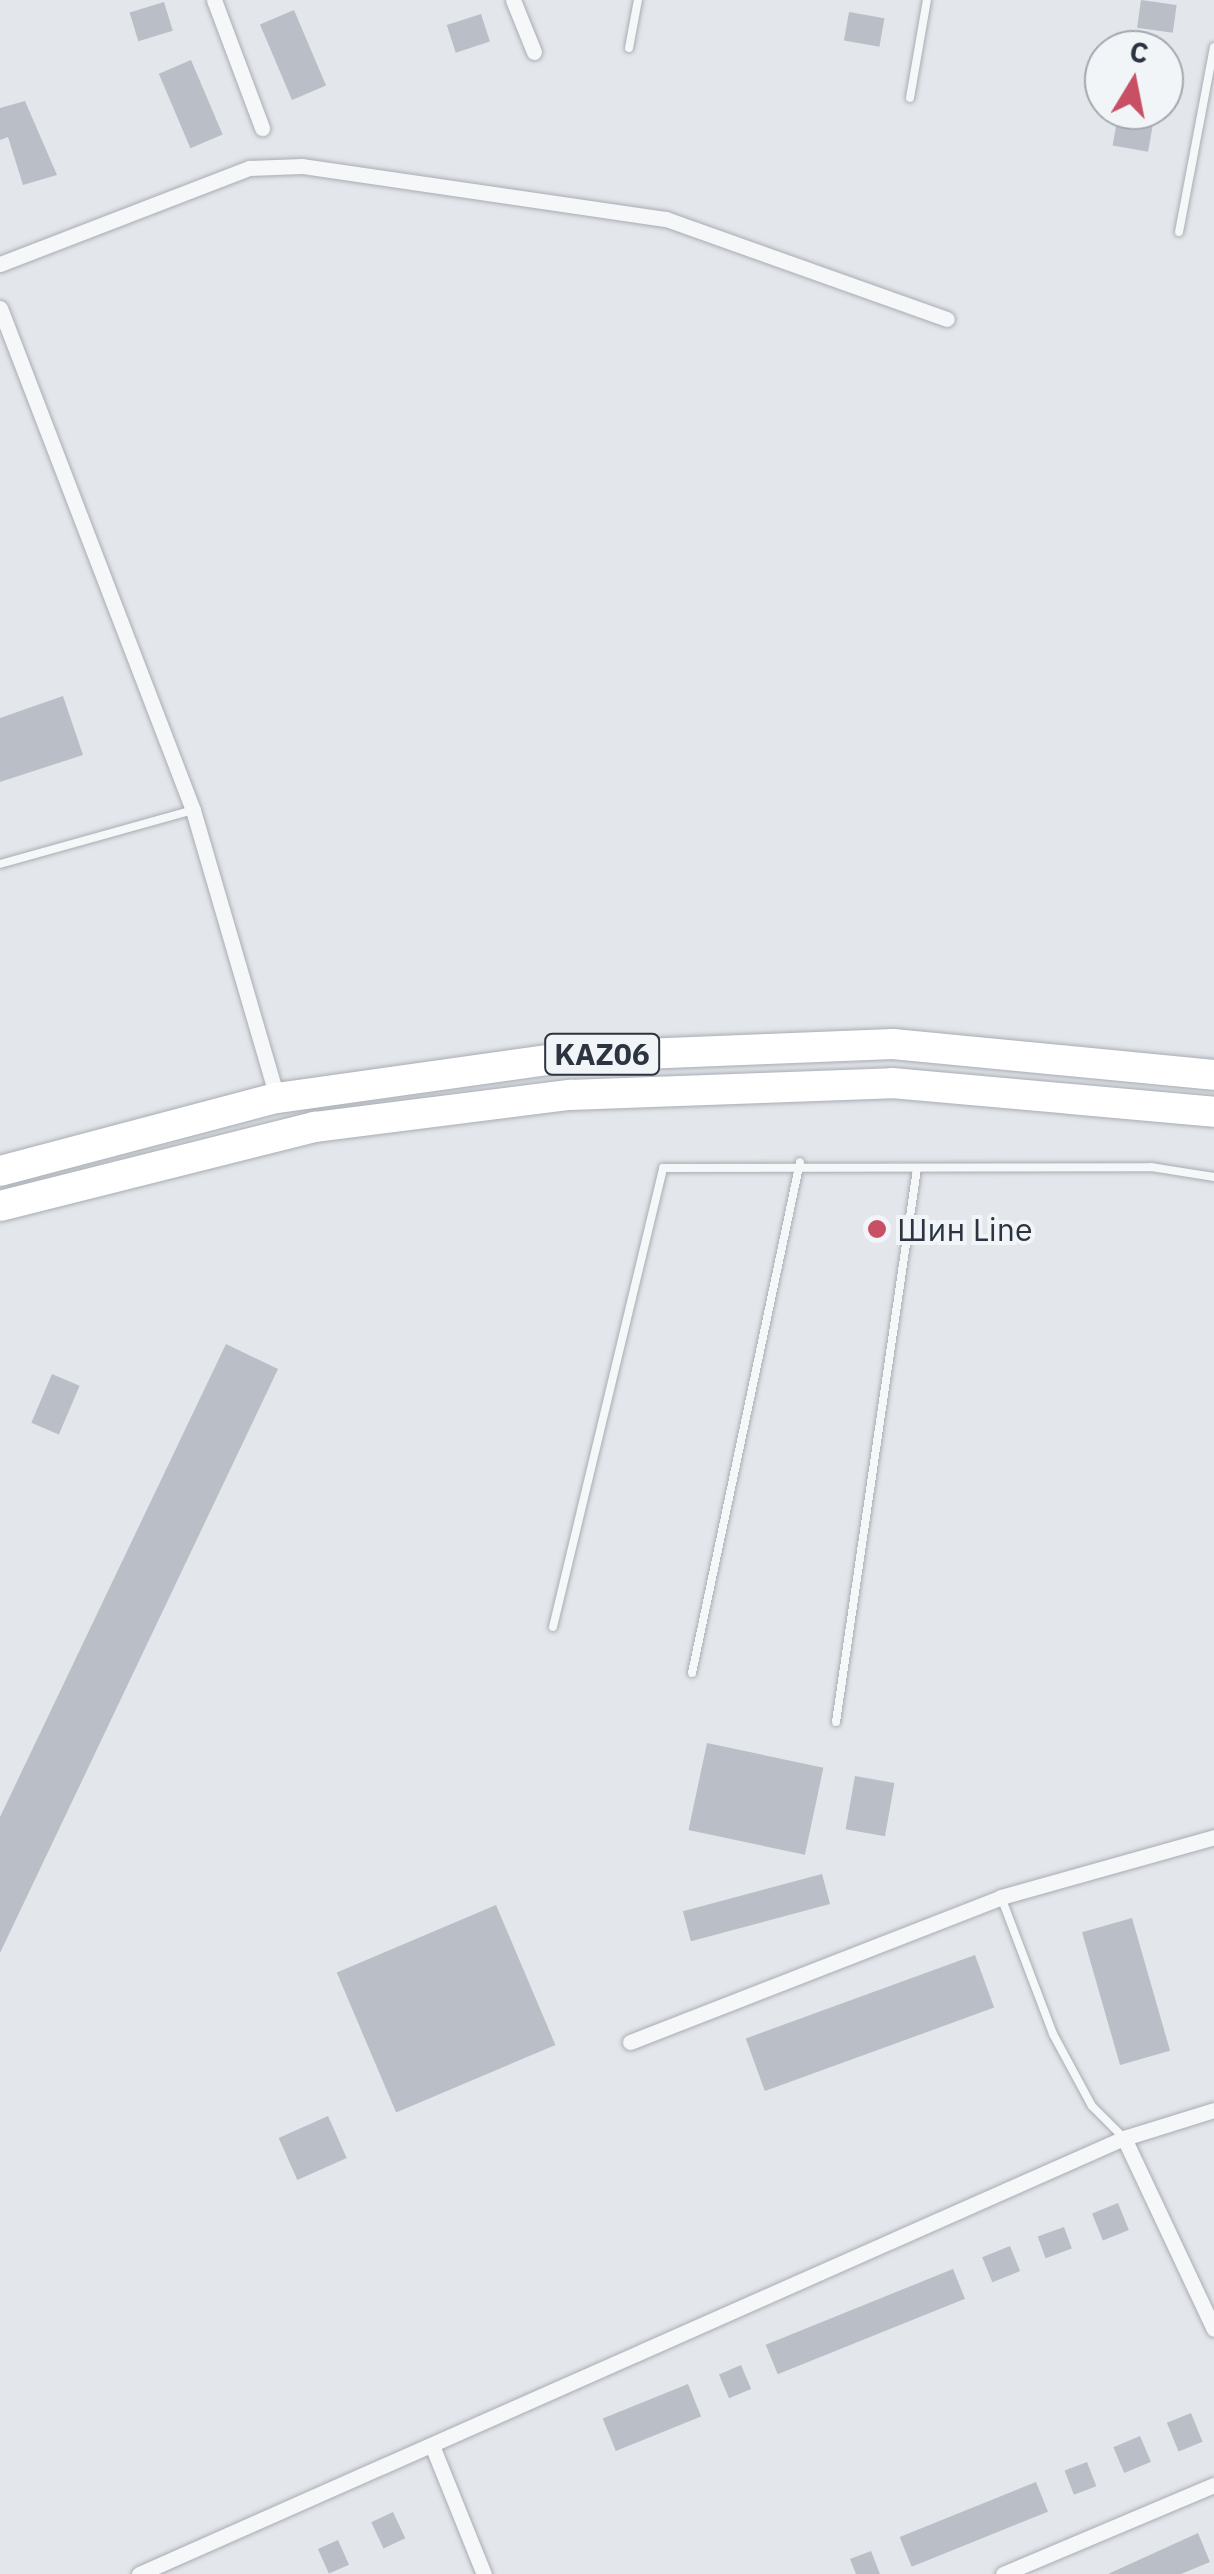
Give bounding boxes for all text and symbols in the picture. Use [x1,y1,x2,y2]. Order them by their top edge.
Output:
north arrow [1084,30,1184,130]
text: С [1127,32,1151,72]
road number: KАZ06 [542,1029,662,1079]
place label: Шин Line [897,1210,1033,1248]
marker: Шин Line [866,1218,888,1240]

